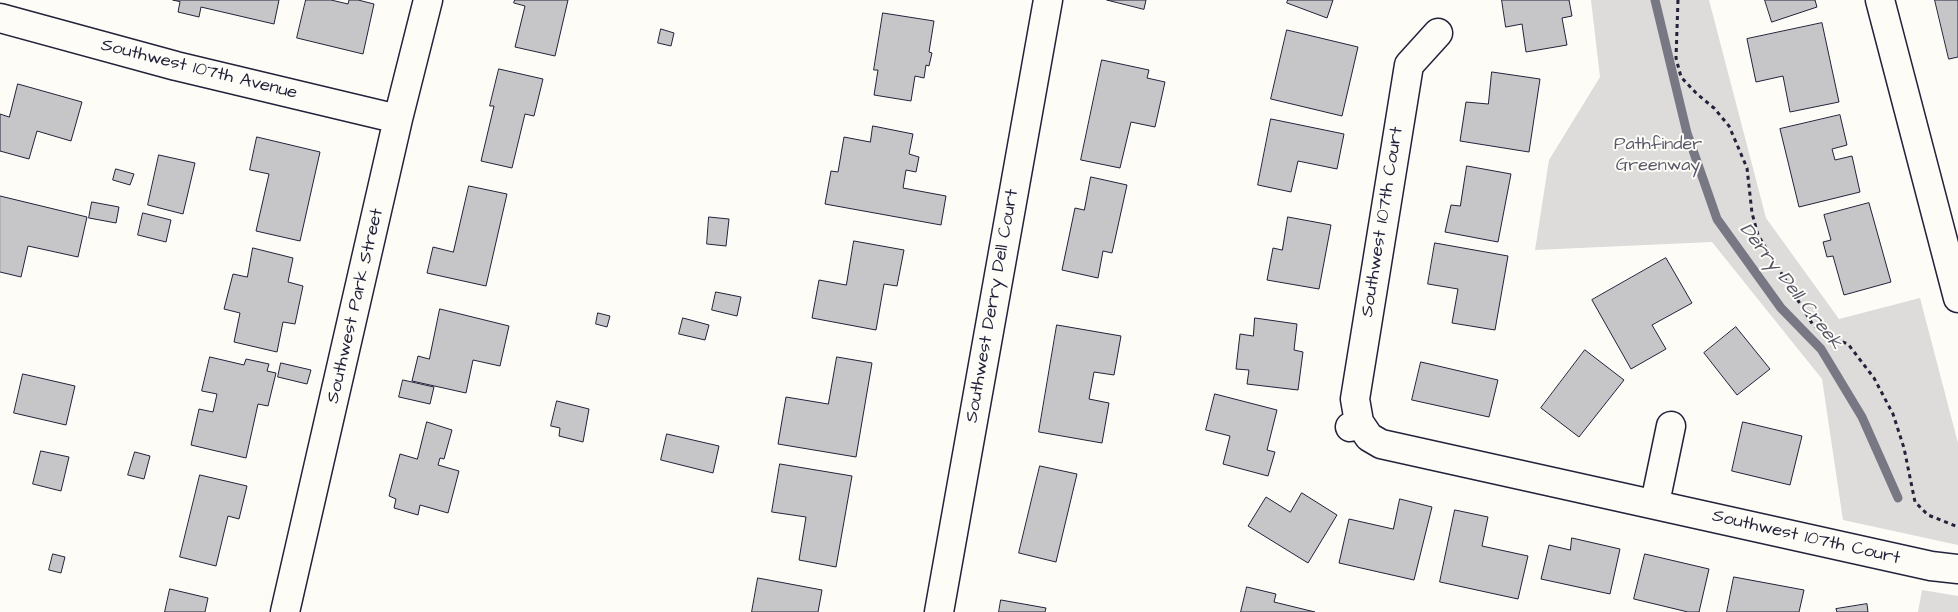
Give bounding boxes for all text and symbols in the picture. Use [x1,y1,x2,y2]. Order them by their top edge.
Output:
street label: Southwest 107th Avenue [99,35,299,105]
street label: Southwest 107th Court [1357,125,1409,319]
park label: Pathfinder Greenway [1614,134,1702,176]
street label: Southwest Derry Dell Court [962,188,1024,424]
street label: Southwest Park Street [323,207,389,405]
water label: Derry Dell Creek [1734,219,1846,355]
street label: Southwest 107th Court [1710,506,1902,570]

